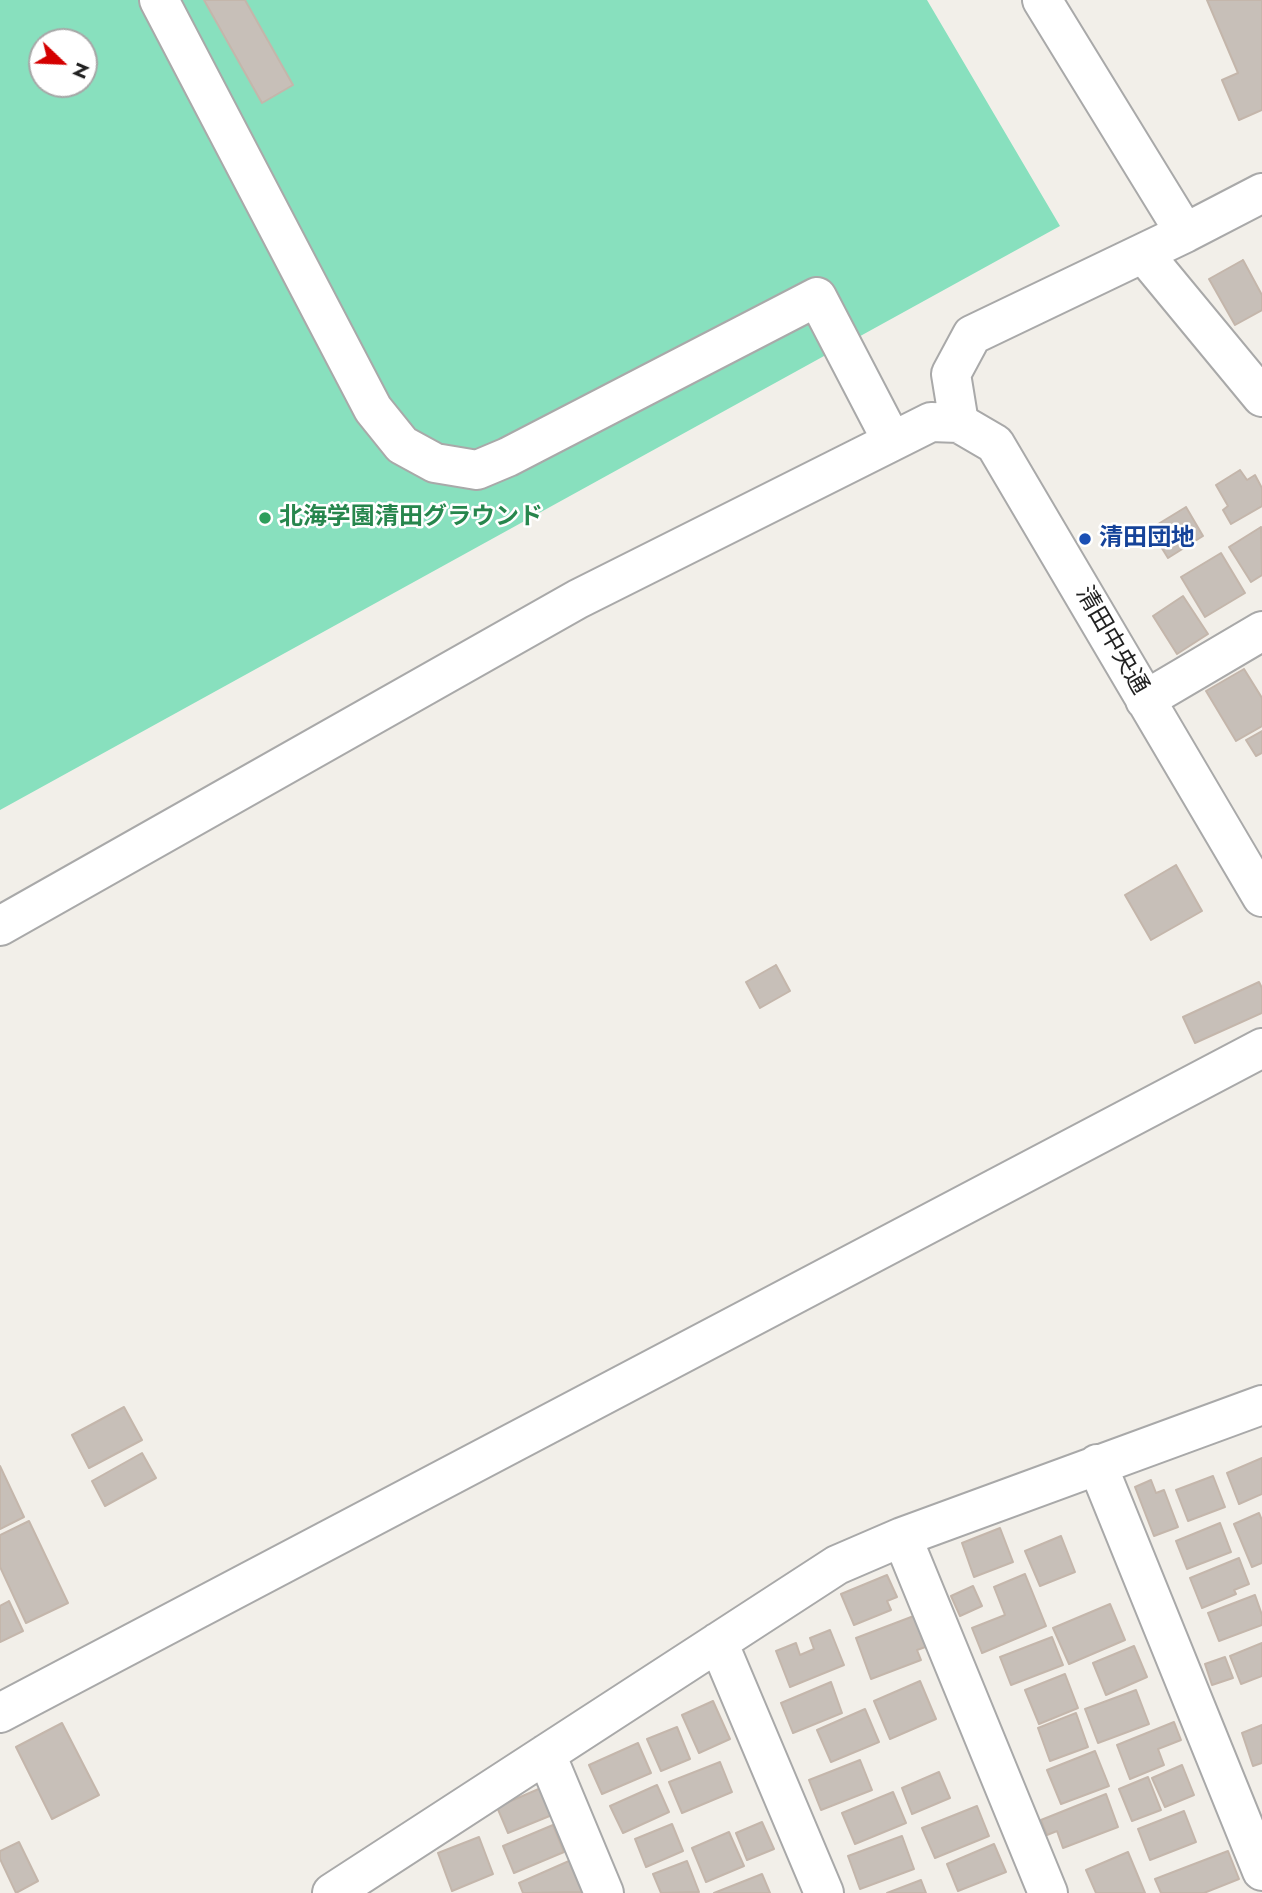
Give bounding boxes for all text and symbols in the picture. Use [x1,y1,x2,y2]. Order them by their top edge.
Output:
north arrow [28,28,98,98]
text: N [66,58,96,83]
place label: 北海学園清田グラウンド [279,504,543,532]
marker: 北海学園清田グラウンド [257,510,273,526]
place label: 清田団地 [1099,525,1195,553]
marker: 清田団地 [1077,531,1093,547]
street label: 清田中央通 [1069,582,1153,700]

